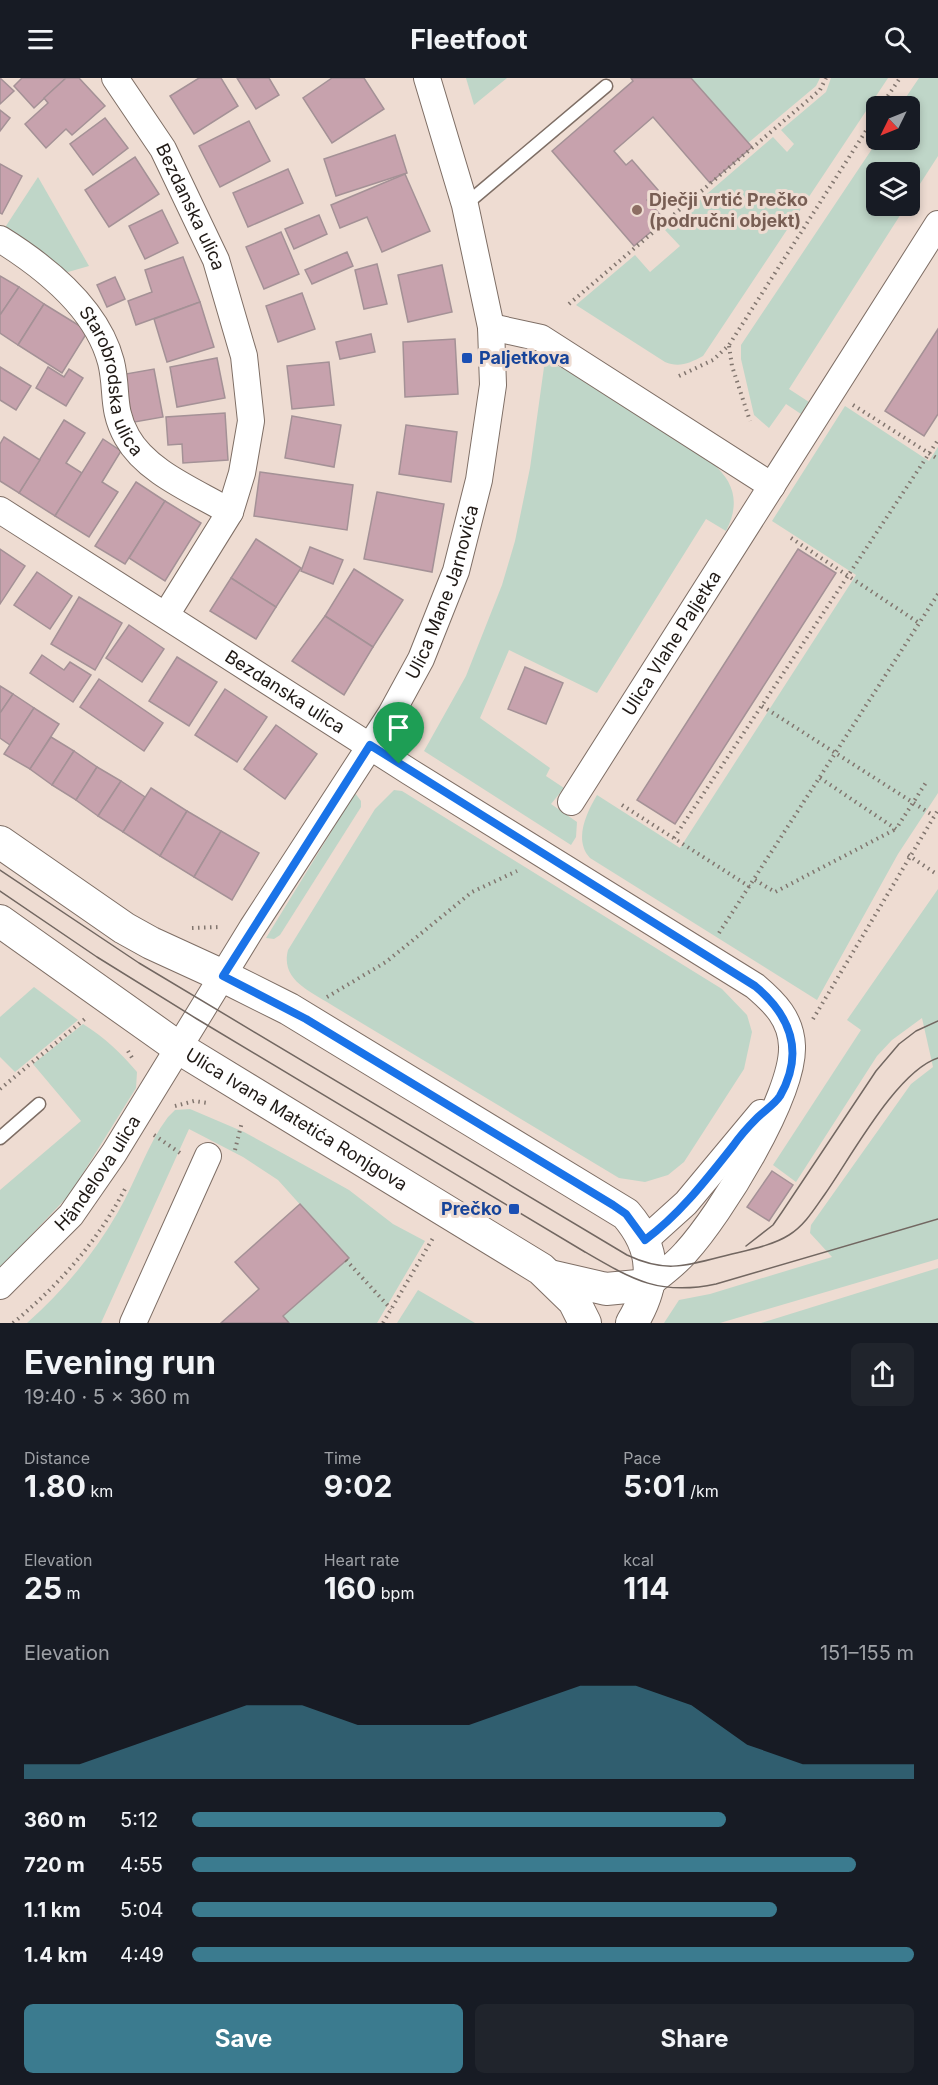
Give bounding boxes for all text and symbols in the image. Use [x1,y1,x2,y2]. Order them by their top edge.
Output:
icon: menu [24,23,57,56]
text: Fleetfoot [410,23,528,56]
icon: search [881,23,914,56]
north arrow [866,96,920,150]
map controls [866,96,920,216]
street label: Bezdanska ulica [152,140,229,273]
button: layers [866,162,920,216]
place label: Dječji vrtić Prečko (područni objekt) [649,189,808,231]
marker: Dječji vrtić Prečko (područni objekt) [630,203,644,217]
street label: Starobrodska ulica [75,302,147,460]
place label: Paljetkova [479,347,570,368]
marker: Paljetkova [460,351,474,365]
street label: Ulica Mane Jarnovića [401,503,482,683]
street label: Ulica Vlahe Paljetka [618,567,725,719]
street label: Bezdanska ulica [221,646,349,738]
pin [373,702,424,764]
icon: arrive [382,711,415,744]
street label: Ulica Ivana Matetića Ronjgova [182,1044,411,1195]
street label: Händelova ulica [50,1111,144,1235]
place label: Prečko [441,1198,502,1219]
marker: Prečko [507,1202,521,1216]
text: Evening run [24,1342,216,1382]
button: share [851,1343,914,1406]
text: 19:40 · 5 × 360 m [24,1385,190,1409]
text: Distance [24,1448,90,1468]
text: Time [324,1448,361,1468]
text: Pace [623,1448,661,1468]
text: 1.80 [24,1468,86,1504]
text: 9:02 [324,1468,392,1504]
text: 5:01 [623,1468,686,1504]
text: km [86,1481,113,1501]
text: /km [686,1481,719,1501]
text: Elevation [24,1550,93,1570]
text: Heart rate [324,1550,399,1570]
text: kcal [623,1550,654,1570]
text: 25 [24,1570,62,1606]
text: 160 [324,1570,376,1606]
text: 114 [623,1570,670,1606]
text: m [62,1583,81,1603]
text: bpm [376,1583,414,1603]
text: Elevation [24,1641,110,1665]
text: 151–155 m [820,1641,914,1665]
text: 360 m [24,1808,86,1832]
text: 5:12 [120,1808,158,1832]
text: 720 m [24,1853,85,1877]
text: 4:55 [120,1853,163,1877]
text: 1.1 km [24,1898,81,1922]
text: 5:04 [120,1898,163,1922]
text: 1.4 km [24,1943,87,1967]
text: 4:49 [120,1943,164,1967]
button: Save [24,2004,463,2073]
button: Share [475,2004,914,2073]

